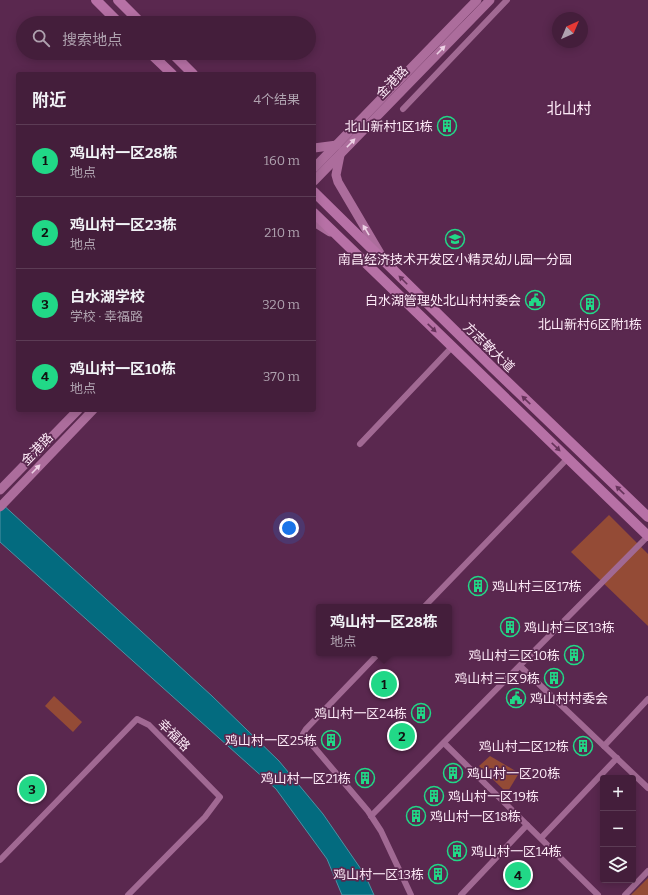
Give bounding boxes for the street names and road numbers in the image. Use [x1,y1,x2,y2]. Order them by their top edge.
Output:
street label: 金港路 [373,63,411,101]
street label: 方志敏大道 [460,319,518,375]
street label: 金港路 [18,430,56,468]
street label: 幸福路 [155,716,193,754]

